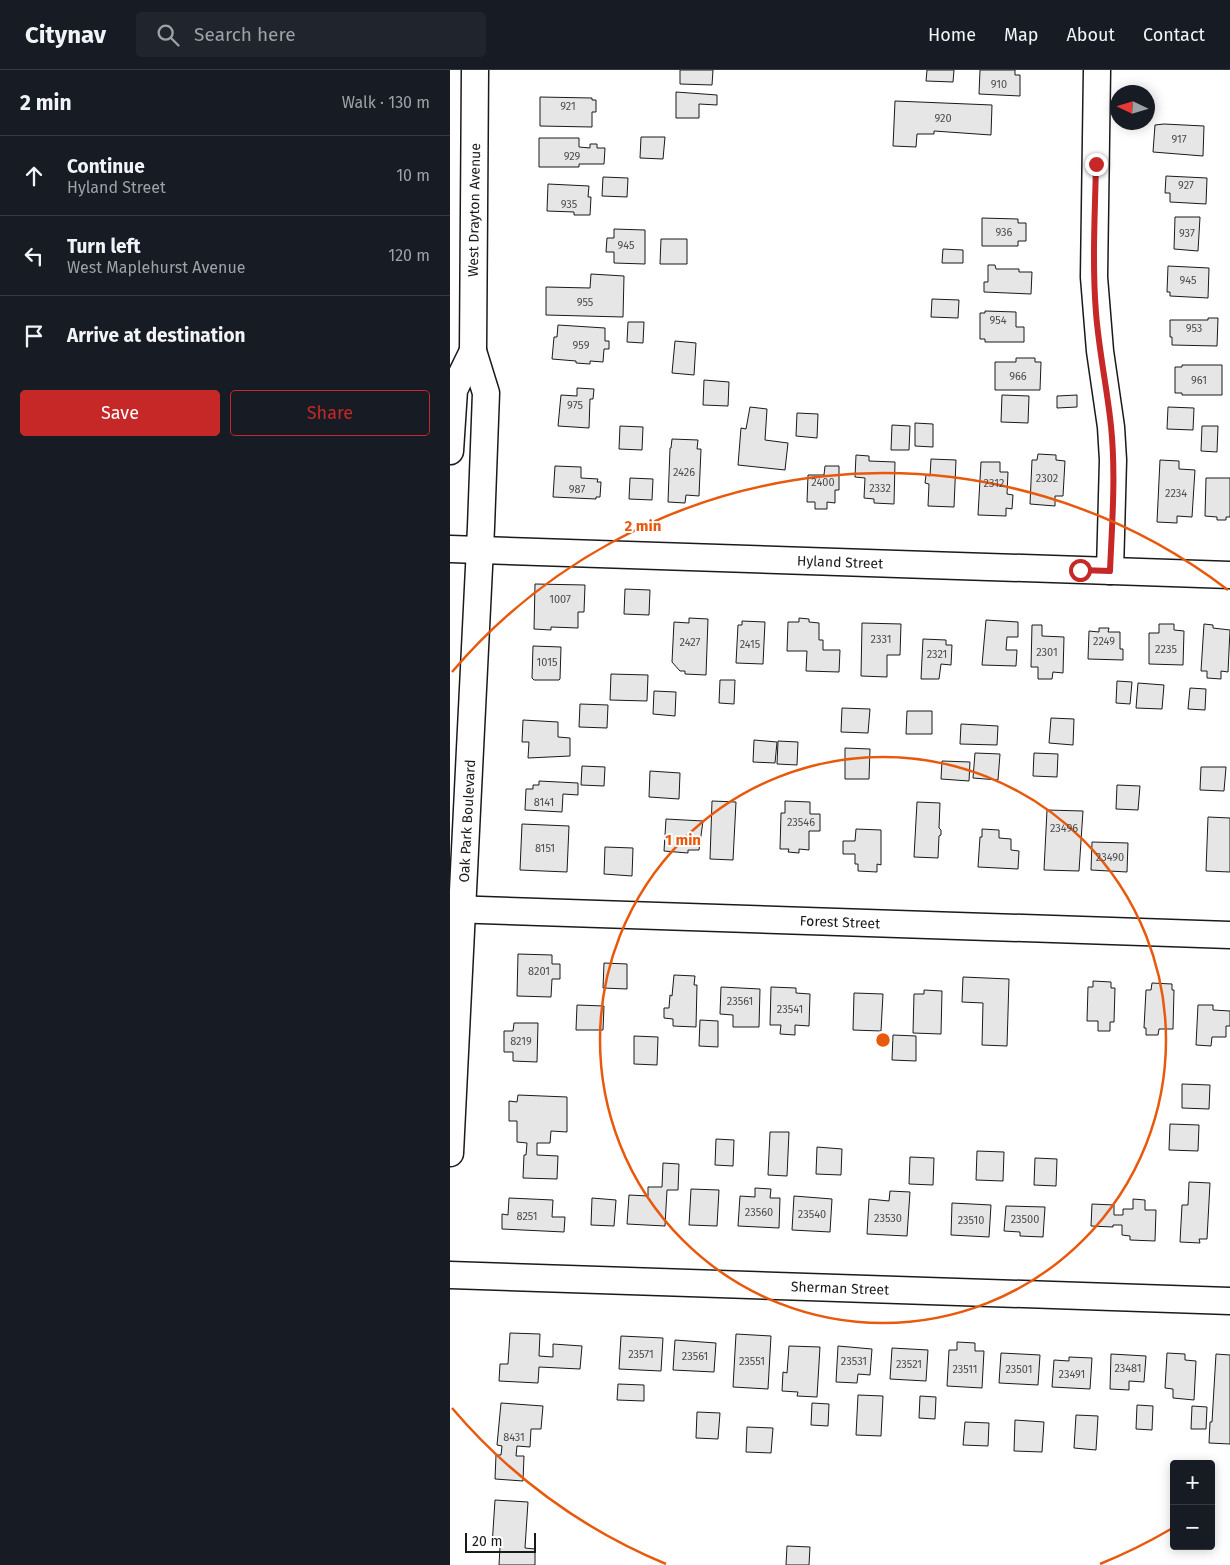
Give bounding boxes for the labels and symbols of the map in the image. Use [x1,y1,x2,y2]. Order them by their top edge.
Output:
house number: 910 [991,78,1007,91]
north arrow [1110,85,1155,130]
house number: 921 [560,100,576,113]
house number: 920 [934,112,952,125]
house number: 917 [1171,133,1187,146]
street label: West Drayton Avenue [465,143,484,277]
house number: 929 [564,150,581,163]
route end [1085,153,1108,176]
house number: 927 [1178,179,1194,192]
house number: 935 [561,198,578,211]
house number: 936 [996,226,1013,239]
house number: 937 [1179,227,1195,240]
house number: 945 [618,239,635,252]
house number: 945 [1180,274,1197,287]
house number: 955 [577,296,594,309]
house number: 954 [989,314,1007,327]
house number: 953 [1186,322,1202,335]
house number: 959 [573,339,590,352]
house number: 966 [1009,370,1027,383]
house number: 961 [1191,374,1207,387]
house number: 975 [567,399,583,412]
house number: 2426 [673,466,695,479]
house number: 2302 [1036,472,1058,485]
house number: 2400 [811,476,835,489]
house number: 2312 [984,477,1004,490]
house number: 2332 [869,482,891,495]
house number: 987 [569,483,585,496]
house number: 2234 [1165,487,1187,500]
text: 2 min [625,517,661,535]
street label: Hyland Street [797,552,884,573]
route start [1069,559,1092,582]
house number: 1007 [549,593,571,606]
house number: 2331 [871,633,891,646]
house number: 2249 [1093,635,1115,648]
house number: 2427 [680,636,701,649]
house number: 2415 [740,638,761,651]
house number: 2235 [1155,643,1177,656]
house number: 2301 [1036,646,1058,659]
house number: 2321 [927,648,947,661]
house number: 1015 [537,656,558,669]
street label: Oak Park Boulevard [456,759,479,883]
house number: 8141 [534,796,554,809]
house number: 23546 [787,816,815,829]
house number: 23496 [1050,822,1078,835]
text: 1 min [665,831,701,849]
house number: 8151 [535,842,555,855]
house number: 23490 [1096,851,1124,864]
street label: Forest Street [799,913,881,932]
house number: 8201 [528,965,550,978]
house number: 23561 [727,995,753,1008]
house number: 23541 [777,1003,803,1016]
centre of rings [874,1031,892,1049]
house number: 8219 [510,1035,532,1048]
house number: 23560 [745,1206,773,1219]
house number: 23540 [798,1208,826,1221]
house number: 8251 [516,1210,538,1223]
house number: 23530 [874,1212,902,1225]
house number: 23500 [1011,1213,1039,1226]
house number: 23510 [958,1214,984,1227]
street label: Sherman Street [791,1278,890,1299]
house number: 23571 [628,1348,654,1361]
house number: 23561 [682,1350,708,1363]
house number: 23551 [739,1355,765,1368]
house number: 23531 [841,1355,867,1368]
house number: 23521 [896,1358,922,1371]
house number: 23481 [1114,1362,1142,1375]
house number: 23511 [952,1363,978,1376]
house number: 23501 [1005,1363,1033,1376]
house number: 23491 [1059,1368,1085,1381]
house number: 8431 [503,1431,525,1444]
scale bar [465,1530,536,1553]

